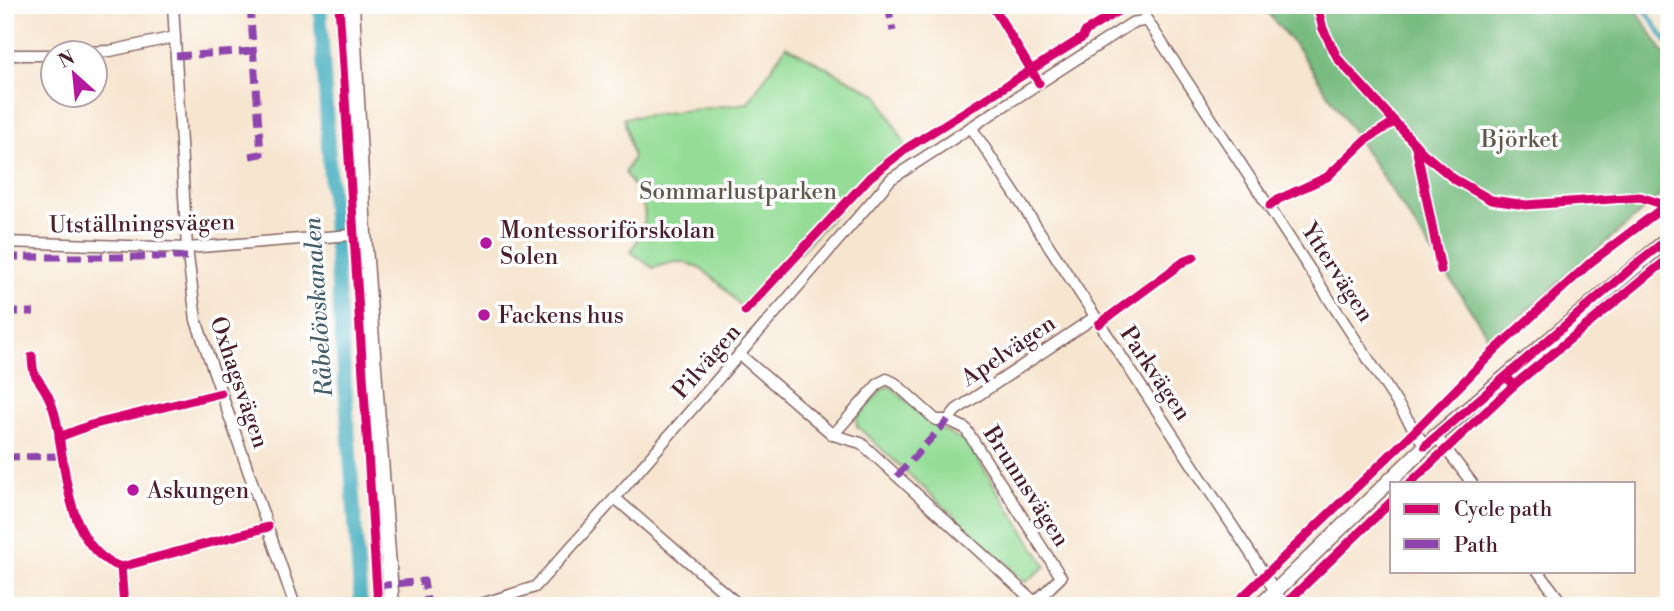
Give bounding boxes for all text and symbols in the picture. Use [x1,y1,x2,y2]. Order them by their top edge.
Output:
north arrow [38,38,108,108]
text: N [55,46,79,74]
park label: Björket [1480,126,1559,154]
park label: Sommarlustparken [639,178,837,206]
street label: Utställningsvägen [49,208,236,240]
water label: Råbelövskanalen [298,216,340,399]
place label: Montessoriförskolan Solen [500,217,716,271]
street label: Yttervägen [1294,217,1380,327]
marker: Montessoriförskolan Solen [478,235,494,251]
place label: Fackens hus [498,302,624,330]
marker: Fackens hus [476,307,492,323]
street label: Apelvägen [955,309,1061,393]
street label: Oxhagsvägen [203,313,275,452]
street label: Pilvägen [667,318,747,405]
street label: Parkvägen [1113,321,1197,426]
street label: Brunnsvägen [976,420,1076,552]
place label: Askungen [146,477,250,505]
marker: Askungen [125,482,141,498]
legend [1390,482,1636,572]
text: Cycle path [1454,497,1553,523]
text: Path [1454,533,1499,559]

